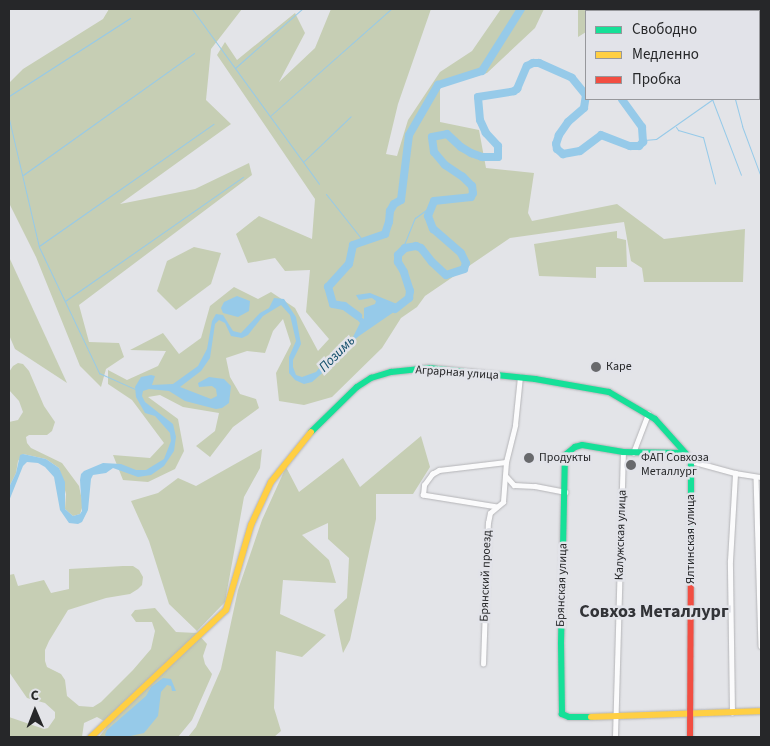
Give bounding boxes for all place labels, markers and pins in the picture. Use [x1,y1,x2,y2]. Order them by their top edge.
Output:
place label: Каре [606,360,632,374]
marker: Каре [590,361,602,373]
place label: Продукты [539,451,591,465]
place label: ФАП Совхоза Металлург [641,451,709,479]
marker: Продукты [523,452,535,464]
marker: ФАП Совхоза Металлург [625,459,637,471]

